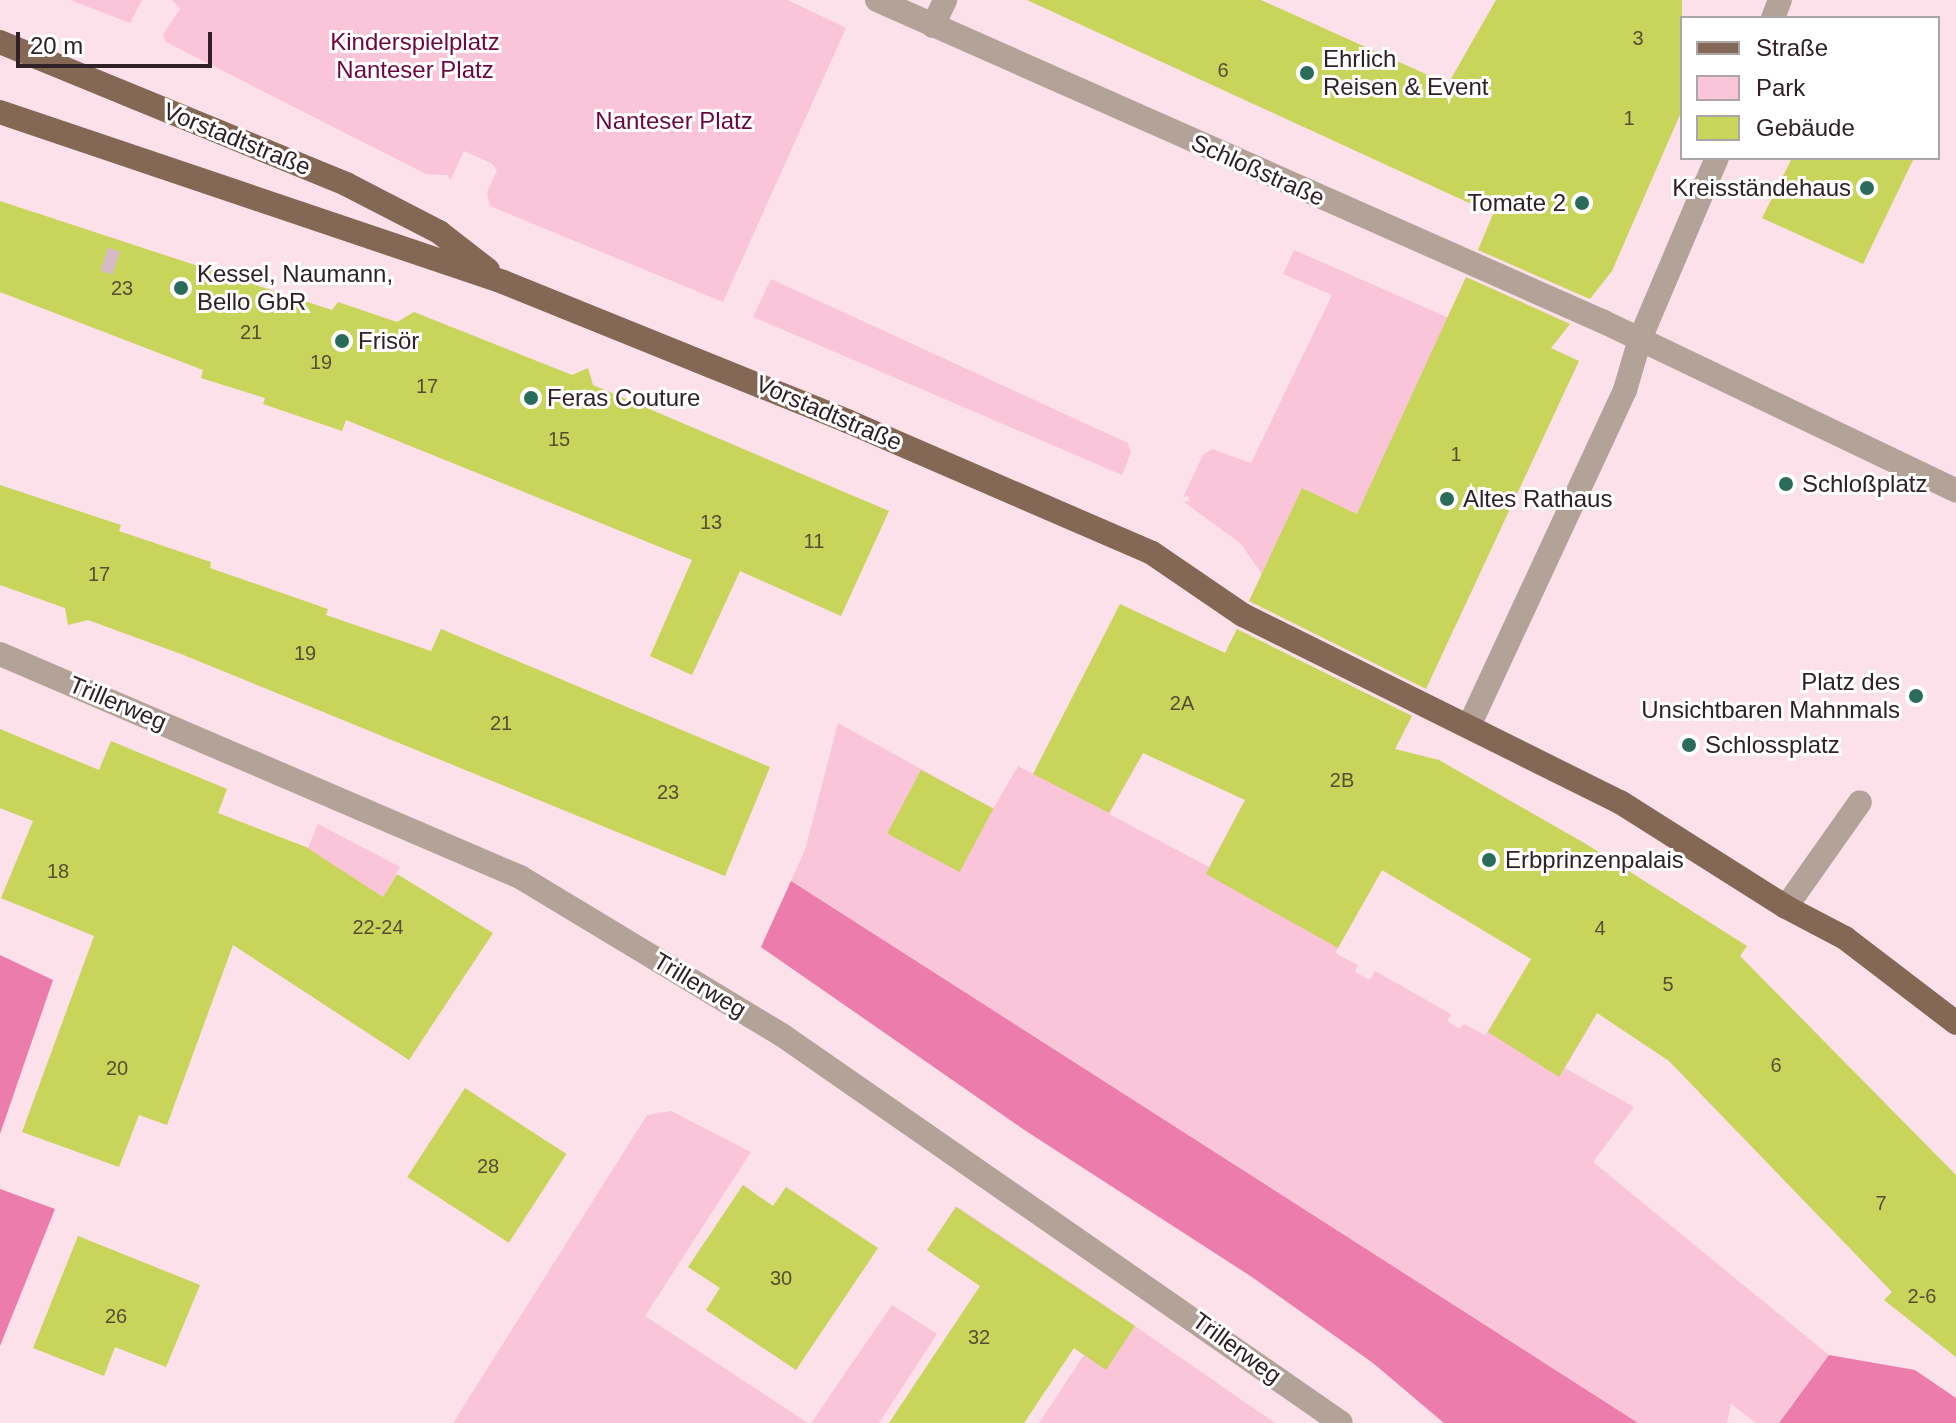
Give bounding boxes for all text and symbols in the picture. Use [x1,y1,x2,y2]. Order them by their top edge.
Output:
scale bar [20,16,216,66]
legend [1680,16,1940,160]
house number: 3 [1632,26,1644,50]
park label: Kinderspielplatz Nanteser Platz [330,28,500,84]
text: 20 m [30,32,83,59]
text: Straße [1756,34,1828,61]
place label: Ehrlich Reisen & Event [1323,45,1488,101]
house number: 6 [1217,58,1229,82]
marker: Ehrlich Reisen & Event [1298,64,1316,82]
text: Park [1756,74,1805,101]
street label: Vorstadtstraße [159,96,315,182]
house number: 1 [1623,106,1635,130]
park label: Nanteser Platz [595,107,753,135]
text: Gebäude [1756,114,1855,141]
street label: Schloßstraße [1187,128,1329,212]
place label: Kreisständehaus [1672,174,1851,202]
marker: Kreisständehaus [1858,179,1876,197]
place label: Tomate 2 [1467,189,1566,217]
marker: Tomate 2 [1573,194,1591,212]
place label: Kessel, Naumann, Bello GbR [197,260,393,316]
house number: 23 [111,276,133,300]
marker: Kessel, Naumann, Bello GbR [172,279,190,297]
house number: 21 [240,320,262,344]
place label: Frisör [358,327,419,355]
marker: Frisör [333,332,351,350]
house number: 19 [310,350,332,374]
street label: Vorstadtstraße [752,369,906,457]
house number: 17 [416,374,438,398]
place label: Feras Couture [547,384,700,412]
marker: Feras Couture [522,389,540,407]
house number: 15 [548,427,570,451]
house number: 1 [1450,442,1462,466]
place label: Schloßplatz [1802,470,1927,498]
marker: Schloßplatz [1777,475,1795,493]
place label: Altes Rathaus [1463,485,1612,513]
marker: Altes Rathaus [1438,490,1456,508]
house number: 13 [700,510,722,534]
house number: 11 [804,529,824,553]
house number: 17 [88,562,110,586]
house number: 19 [294,641,316,665]
place label: Platz des Unsichtbaren Mahnmals [1641,668,1900,724]
street label: Trillerweg [65,670,171,736]
marker: Platz des Unsichtbaren Mahnmals [1907,687,1925,705]
house number: 2A [1170,691,1194,715]
house number: 21 [490,711,512,735]
place label: Schlossplatz [1705,731,1840,759]
marker: Schlossplatz [1680,736,1698,754]
house number: 2B [1330,768,1354,792]
house number: 23 [657,780,679,804]
place label: Erbprinzenpalais [1505,846,1684,874]
marker: Erbprinzenpalais [1480,851,1498,869]
house number: 18 [47,859,69,883]
house number: 22-24 [352,915,404,939]
house number: 4 [1594,916,1606,940]
street label: Trillerweg [648,946,752,1024]
house number: 5 [1662,972,1674,996]
house number: 6 [1770,1053,1782,1077]
house number: 20 [106,1056,128,1080]
house number: 28 [477,1154,499,1178]
house number: 7 [1875,1191,1887,1215]
house number: 30 [770,1266,792,1290]
house number: 2-6 [1908,1284,1936,1308]
house number: 26 [105,1304,127,1328]
street label: Trillerweg [1187,1306,1287,1390]
house number: 32 [968,1325,990,1349]

